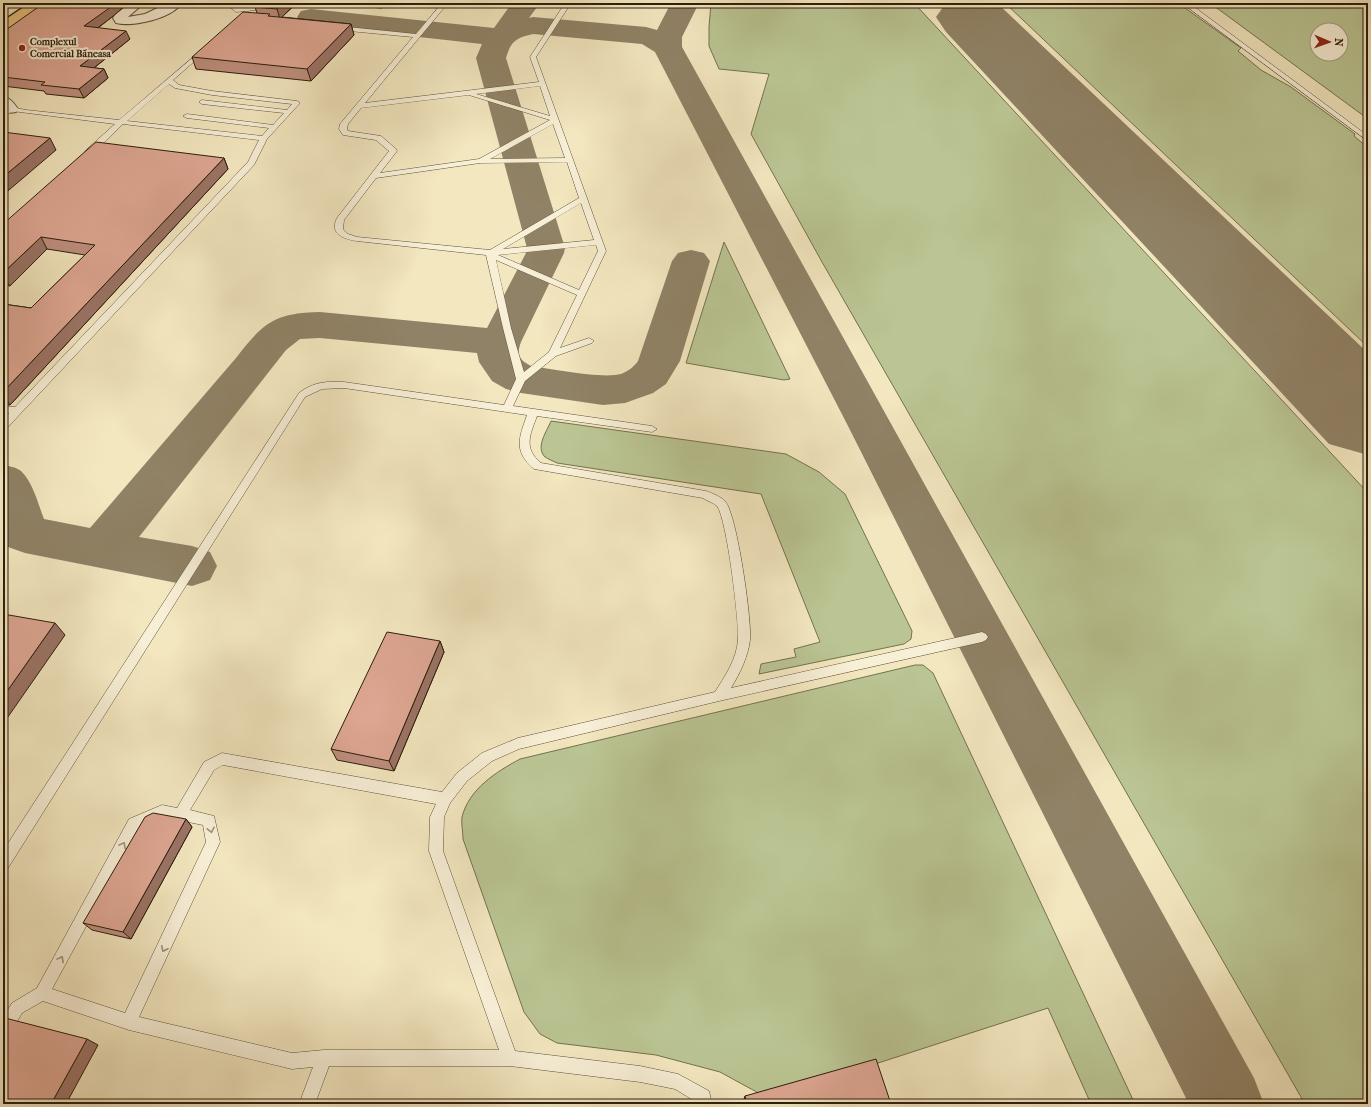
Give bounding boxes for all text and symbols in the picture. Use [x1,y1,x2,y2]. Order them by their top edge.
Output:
north arrow [1309,22,1349,62]
place label: Complexul Comercial Băneasa [30,36,111,60]
text: N [1332,38,1345,47]
marker: Complexul Comercial Băneasa [17,43,27,53]
one-way arrow [206,827,214,833]
one-way arrow [118,842,125,849]
one-way arrow [160,945,168,952]
one-way arrow [56,956,64,963]

